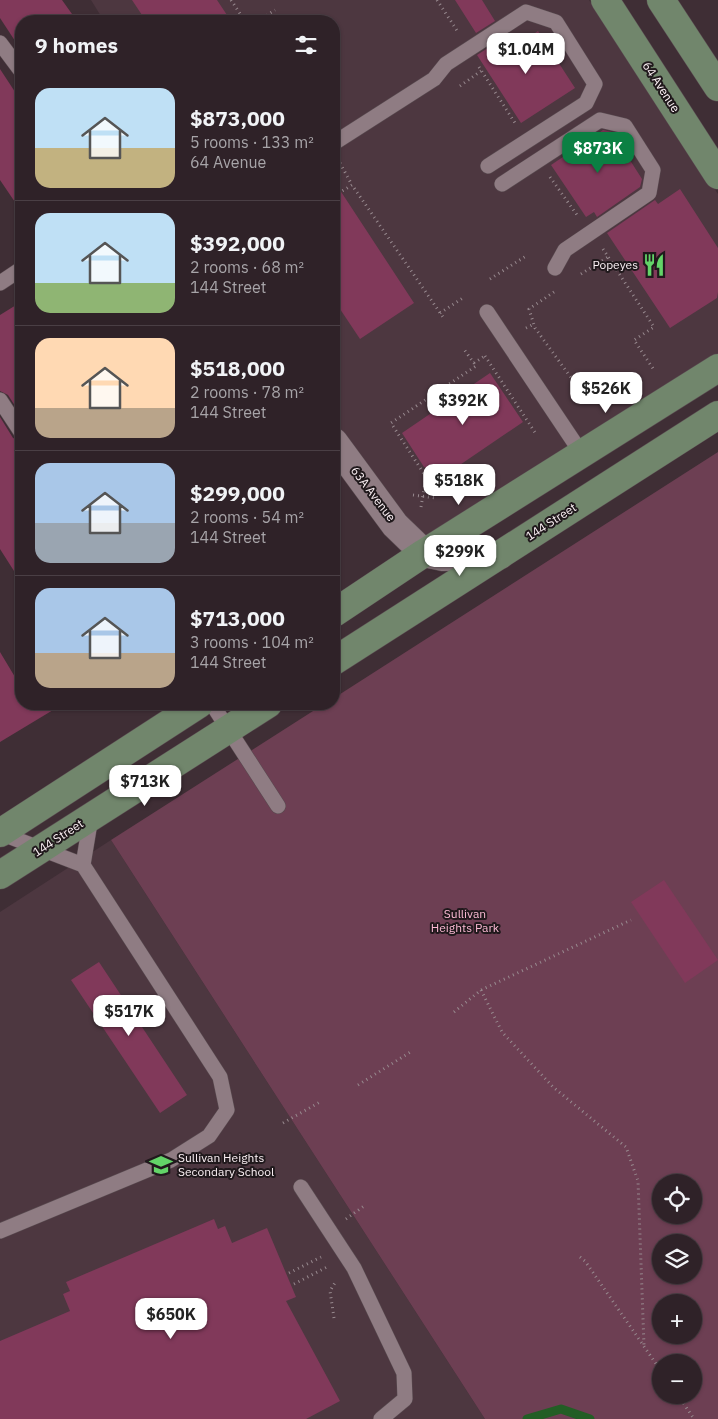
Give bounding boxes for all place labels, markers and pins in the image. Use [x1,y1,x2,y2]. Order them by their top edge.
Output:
pin: $1.04M [485,32,567,75]
pin: $873K [563,132,633,174]
restaurant icon: Popeyes [641,252,667,278]
place label: Popeyes [592,257,638,272]
pin: $526K [571,372,641,414]
pin: $392K [428,384,498,426]
pin: $518K [424,464,494,506]
pin: $299K [425,534,495,577]
pin: $713K [110,764,180,807]
pin: $517K [94,994,164,1037]
place label: Sullivan Heights Secondary School [178,1150,274,1179]
school or university icon: Sullivan Heights Secondary School [148,1152,174,1178]
pin: $650K [136,1298,206,1340]

